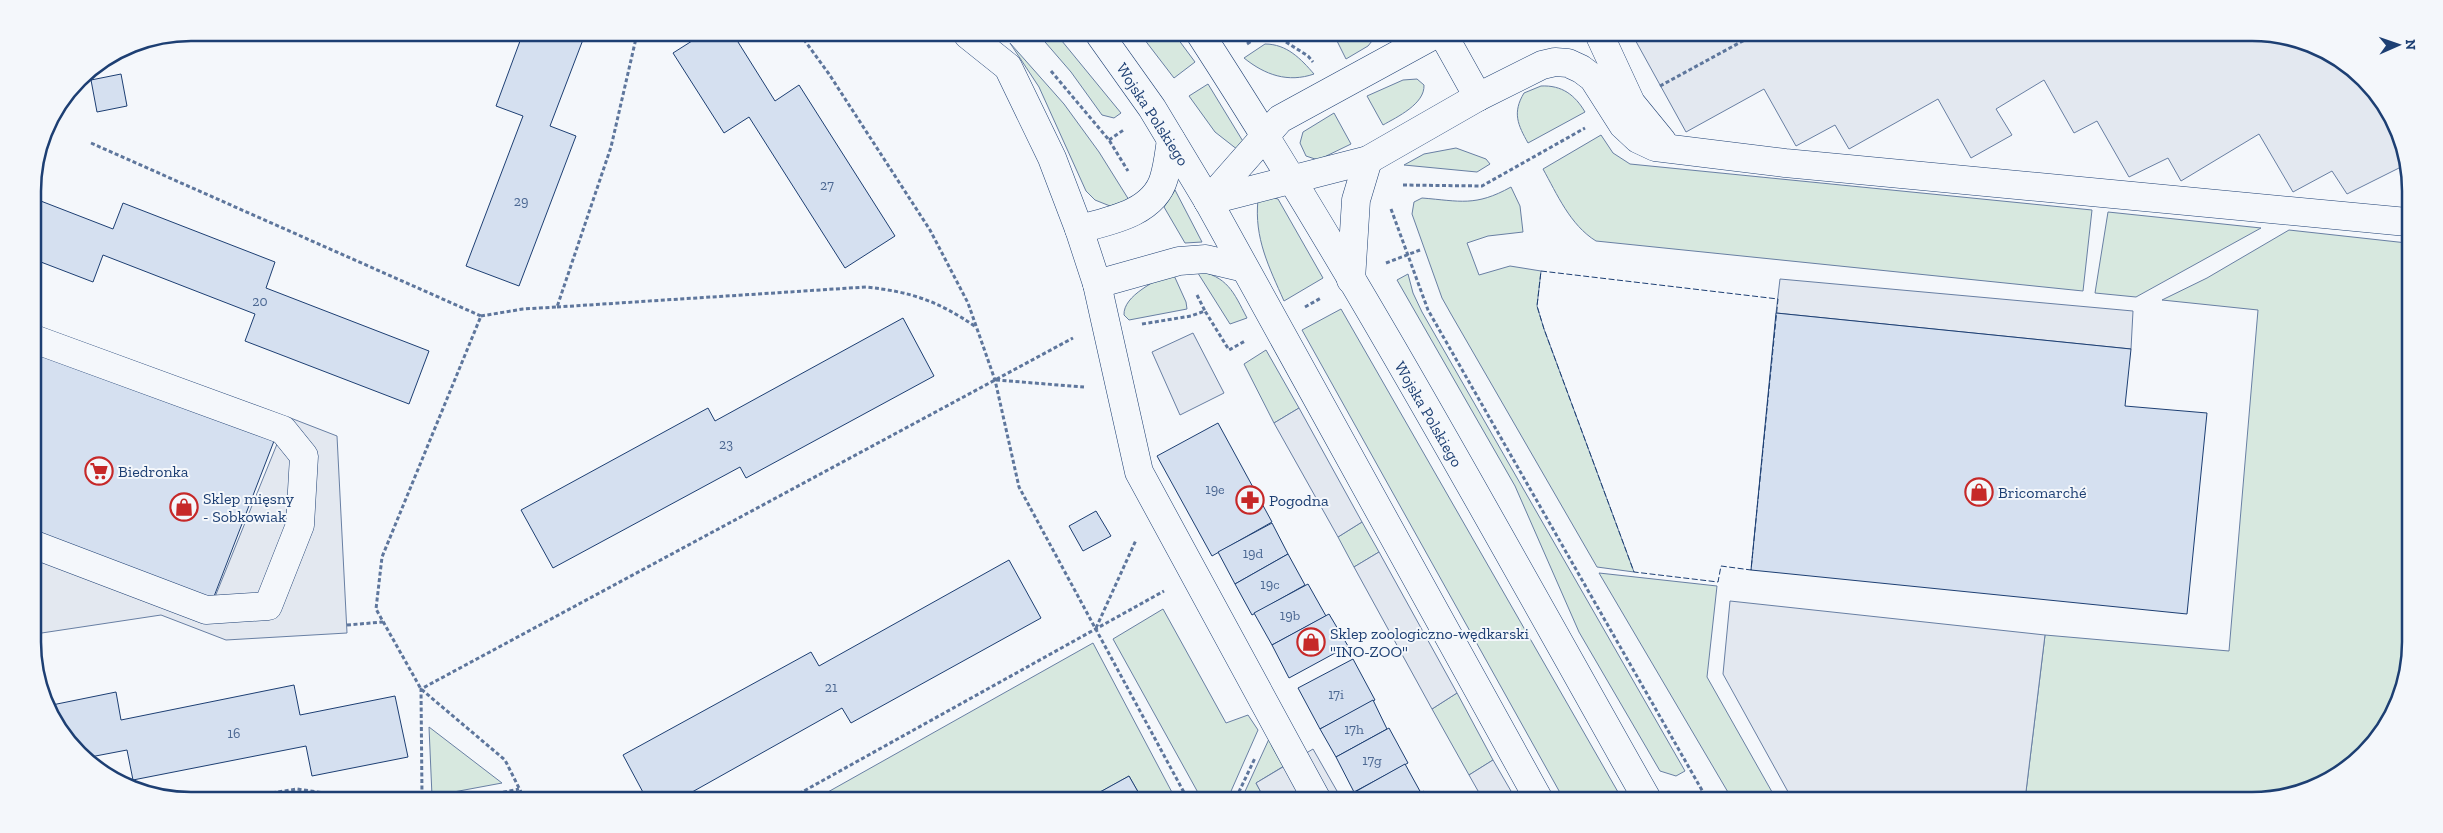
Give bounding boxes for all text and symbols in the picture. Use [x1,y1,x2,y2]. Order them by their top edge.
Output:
north arrow [2373,20,2423,70]
text: N [2402,39,2419,51]
street label: Wojska Polskiego [1112,59,1193,169]
house number: 27 [820,177,834,194]
house number: 29 [514,193,528,210]
house number: 20 [252,293,268,310]
street label: Wojska Polskiego [1391,358,1466,470]
house number: 23 [719,436,733,453]
supermarket icon: Biedronka [84,456,114,486]
place label: Biedronka [118,462,189,481]
shop icon: Bricomarché [1964,477,1994,507]
house number: 19e [1205,481,1225,498]
place label: Bricomarché [1998,483,2087,502]
pharmacy icon: Pogodna [1235,485,1265,515]
place label: Sklep mięsny - Sobkowiak [203,489,295,526]
place label: Pogodna [1269,491,1329,510]
shop icon: Sklep mięsny - Sobkowiak [169,492,199,522]
house number: 19d [1243,545,1264,562]
house number: 19c [1260,576,1280,593]
house number: 19b [1280,607,1300,624]
place label: Sklep zoologiczno-wędkarski "INO-ZOO" [1330,624,1530,661]
shop icon: Sklep zoologiczno-wędkarski "INO-ZOO" [1296,627,1326,657]
house number: 21 [825,679,838,696]
house number: 17i [1328,686,1344,703]
house number: 17h [1344,721,1364,738]
house number: 16 [228,725,240,742]
house number: 17g [1362,752,1382,769]

